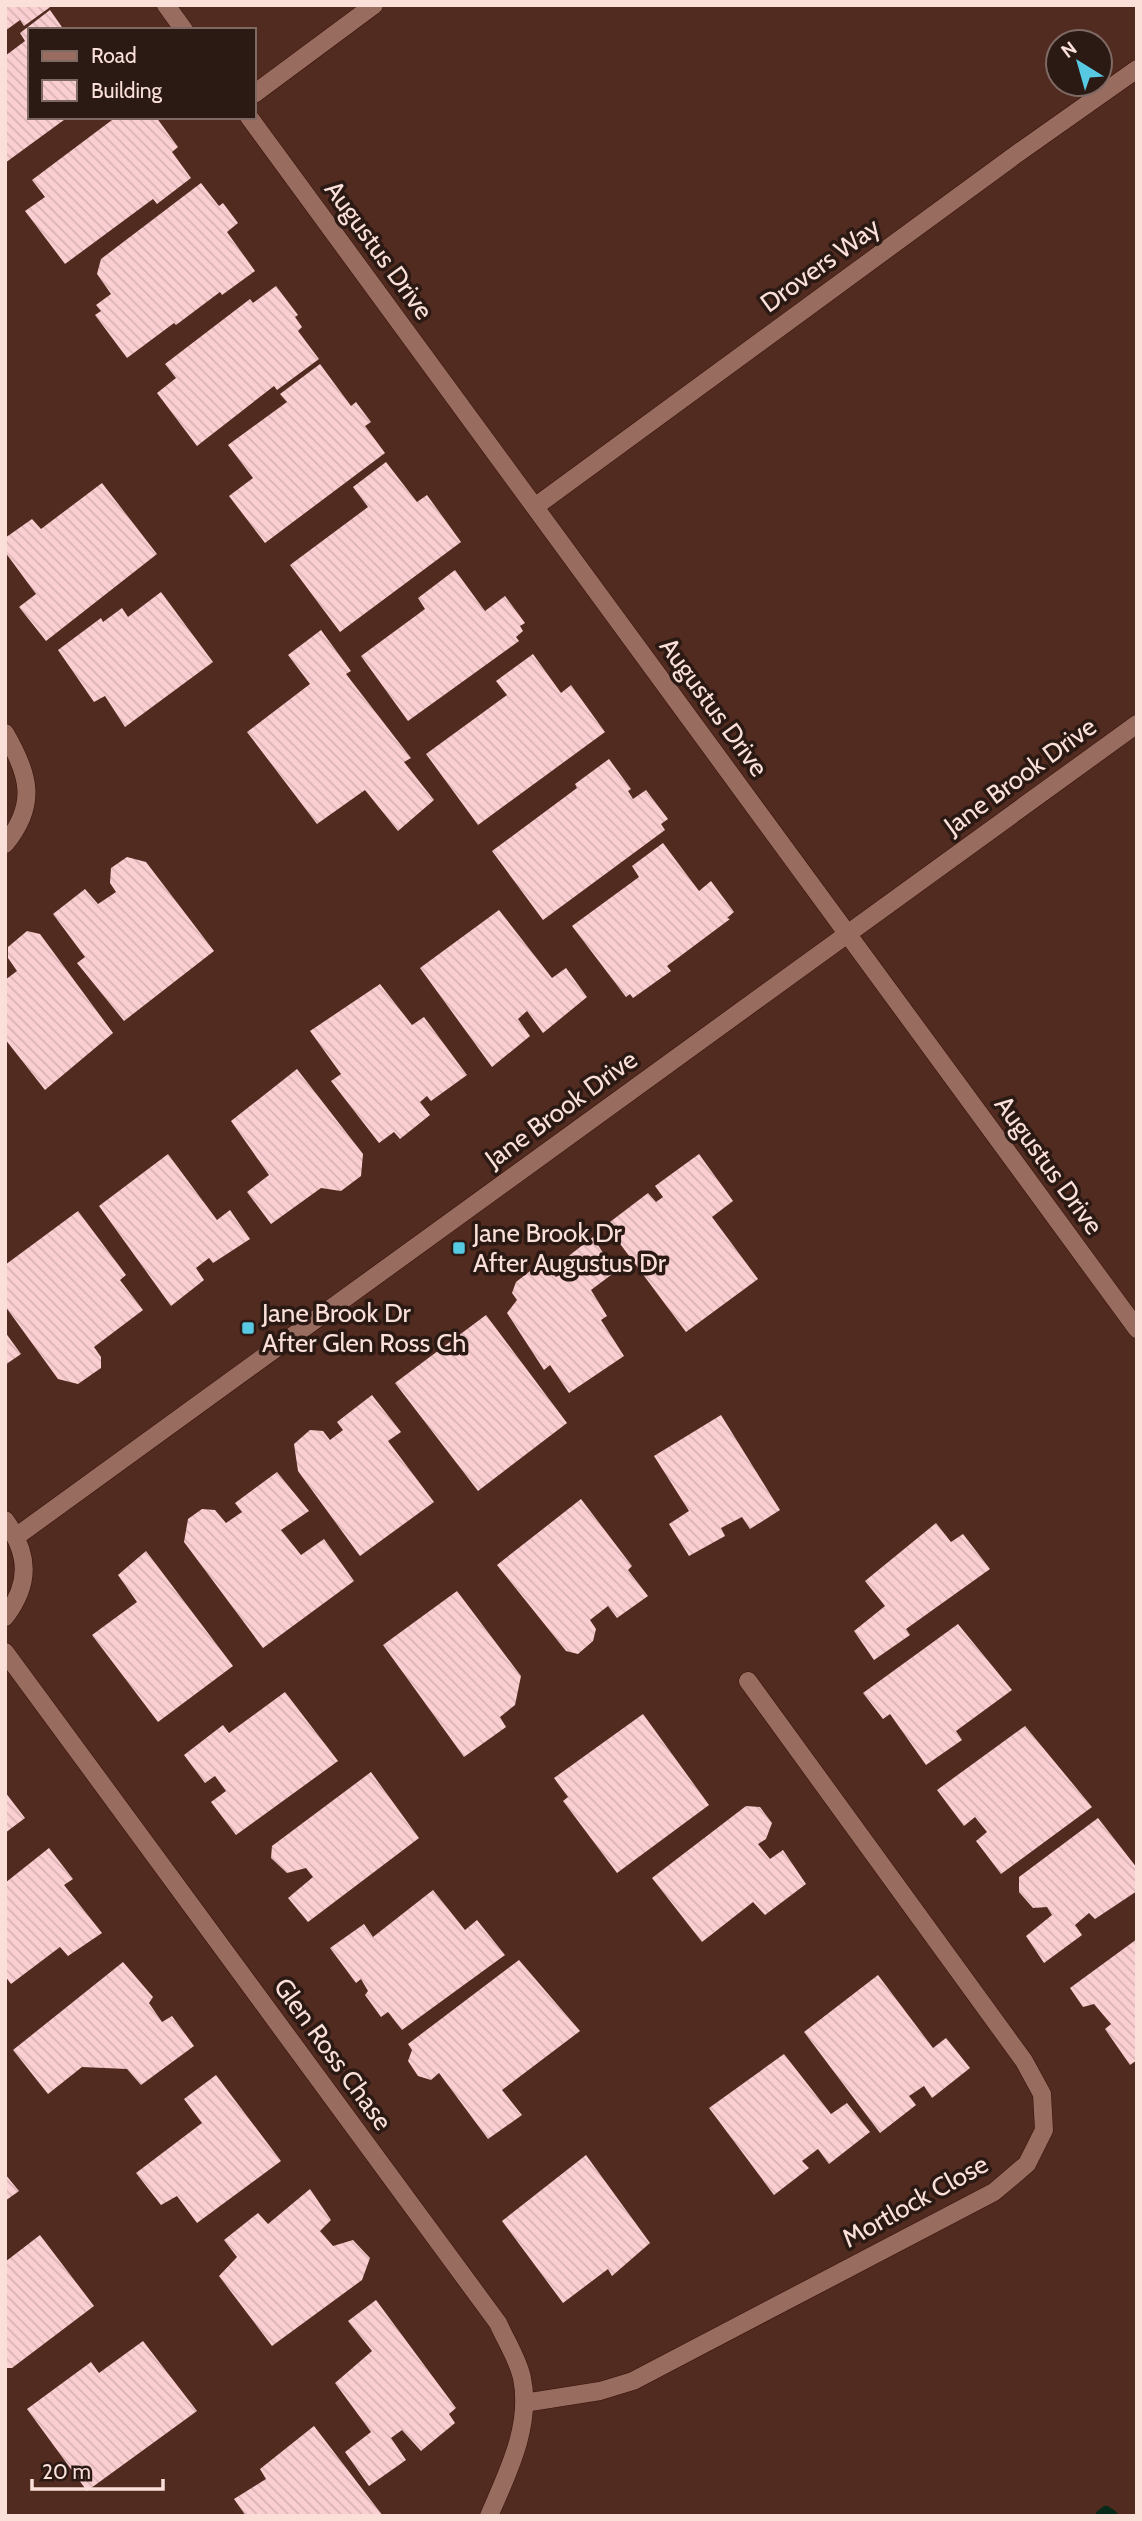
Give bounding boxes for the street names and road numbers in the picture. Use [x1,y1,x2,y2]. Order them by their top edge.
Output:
street label: Augustus Drive [318,174,440,326]
street label: Drovers Way [754,211,886,319]
street label: Augustus Drive [653,631,775,783]
street label: Jane Brook Drive [937,710,1102,842]
street label: Jane Brook Drive [478,1043,643,1175]
street label: Augustus Drive [988,1089,1110,1241]
street label: Glen Ross Chase [267,1972,399,2136]
street label: Mortlock Close [836,2148,994,2254]

